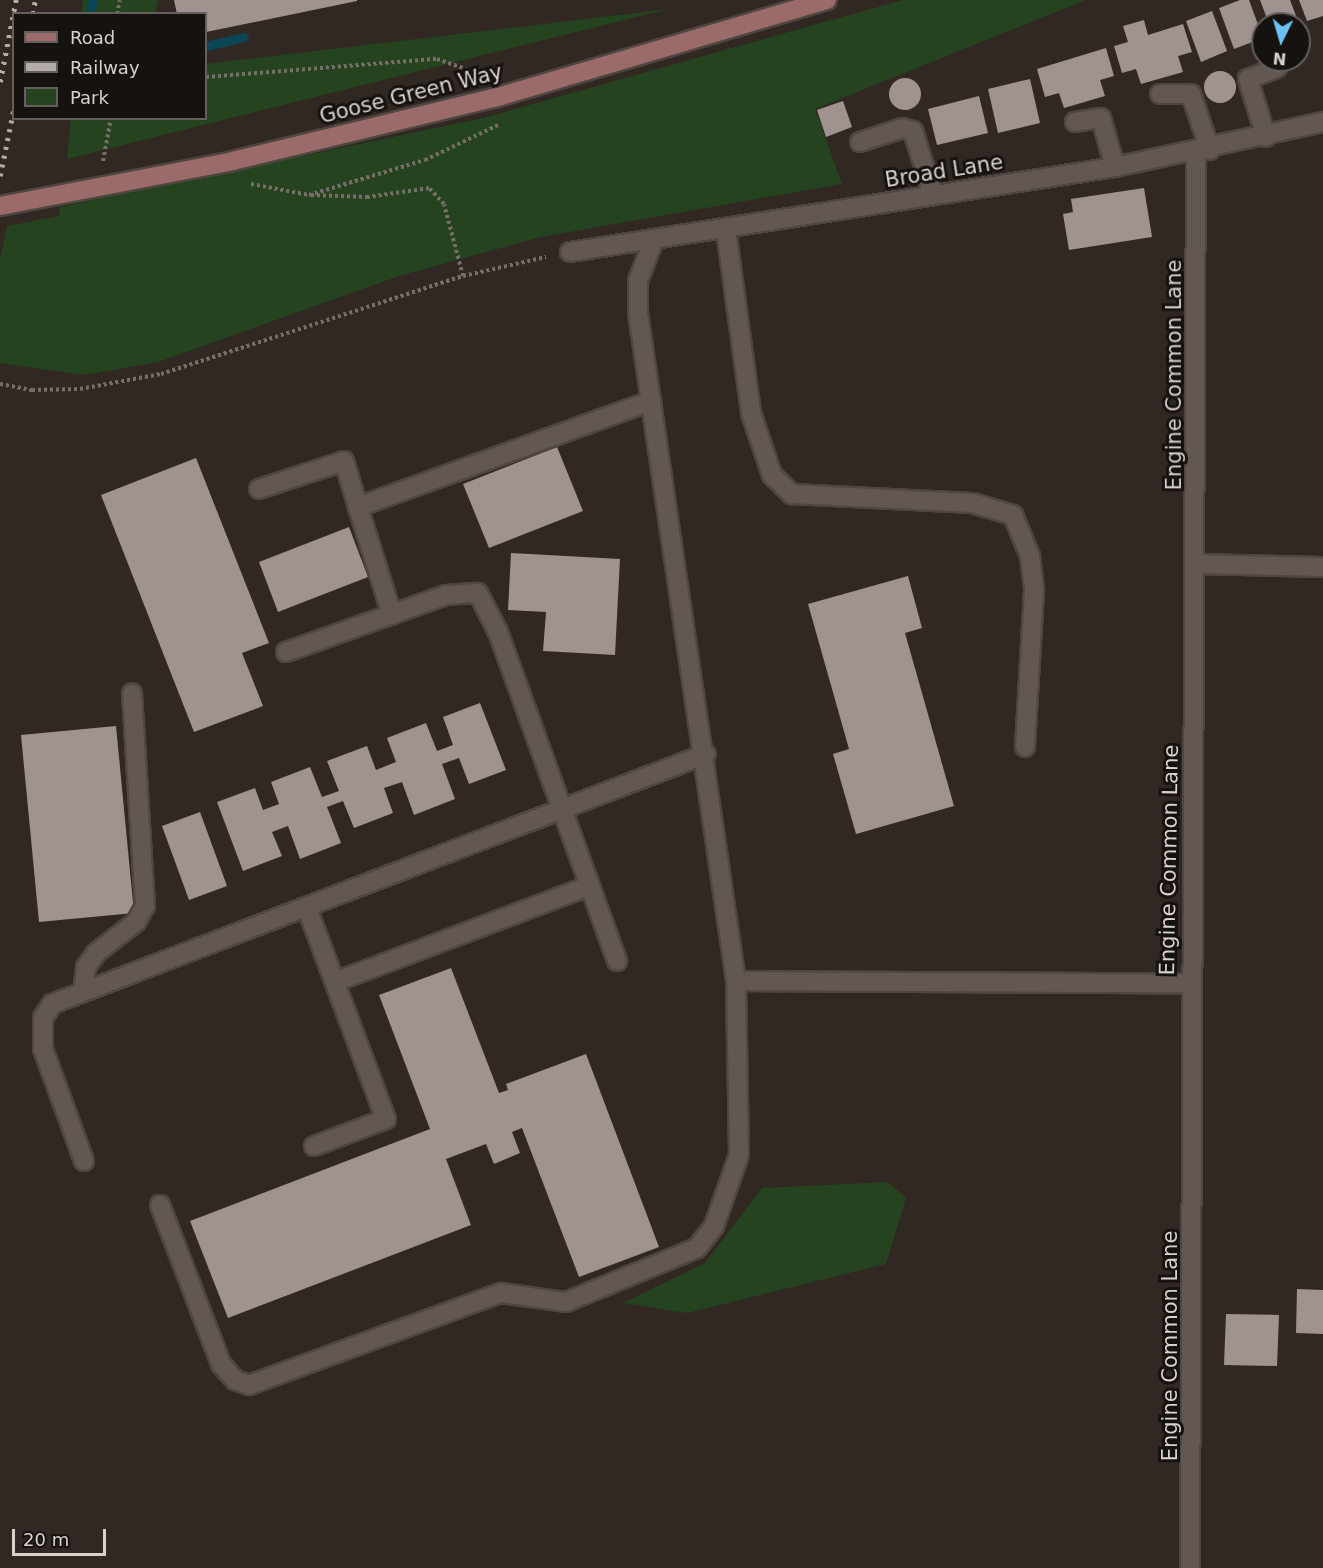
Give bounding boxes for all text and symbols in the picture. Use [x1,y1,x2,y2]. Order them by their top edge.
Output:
legend [12,12,207,120]
north arrow [1251,12,1311,72]
text: Road [70,27,115,48]
text: N [1272,48,1287,68]
text: Railway [70,57,140,78]
street label: Goose Green Way [317,59,505,129]
text: Park [70,87,109,108]
street label: Broad Lane [883,149,1005,193]
street label: Engine Common Lane [1161,260,1187,490]
street label: Engine Common Lane [1154,744,1184,976]
street label: Engine Common Lane [1157,1231,1183,1461]
scale bar [15,1517,110,1555]
text: 20 m [23,1529,69,1550]

